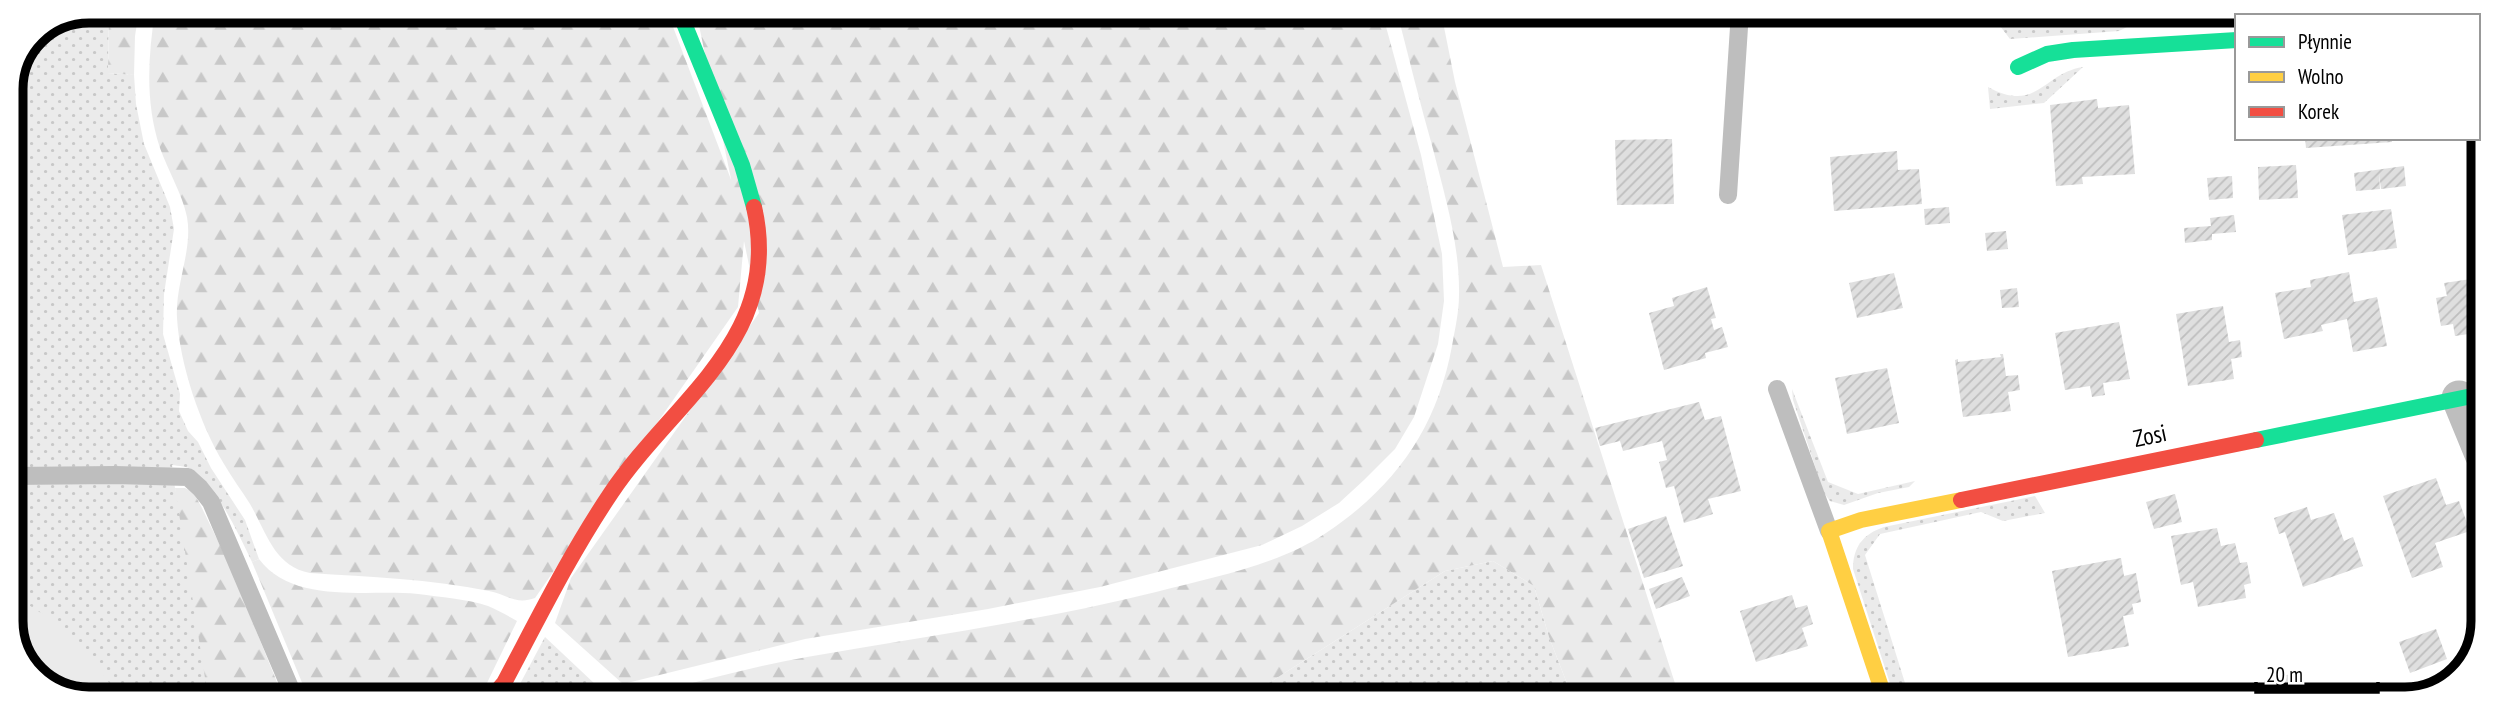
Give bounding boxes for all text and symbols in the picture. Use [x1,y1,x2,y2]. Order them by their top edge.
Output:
legend [2235,14,2480,140]
text: Płynnie [2298,28,2352,55]
text: Wolno [2298,63,2344,90]
text: Korek [2298,98,2339,125]
street label: Zosi [2130,417,2169,454]
scale bar [2256,650,2378,694]
text: 20 m [2266,661,2303,688]

